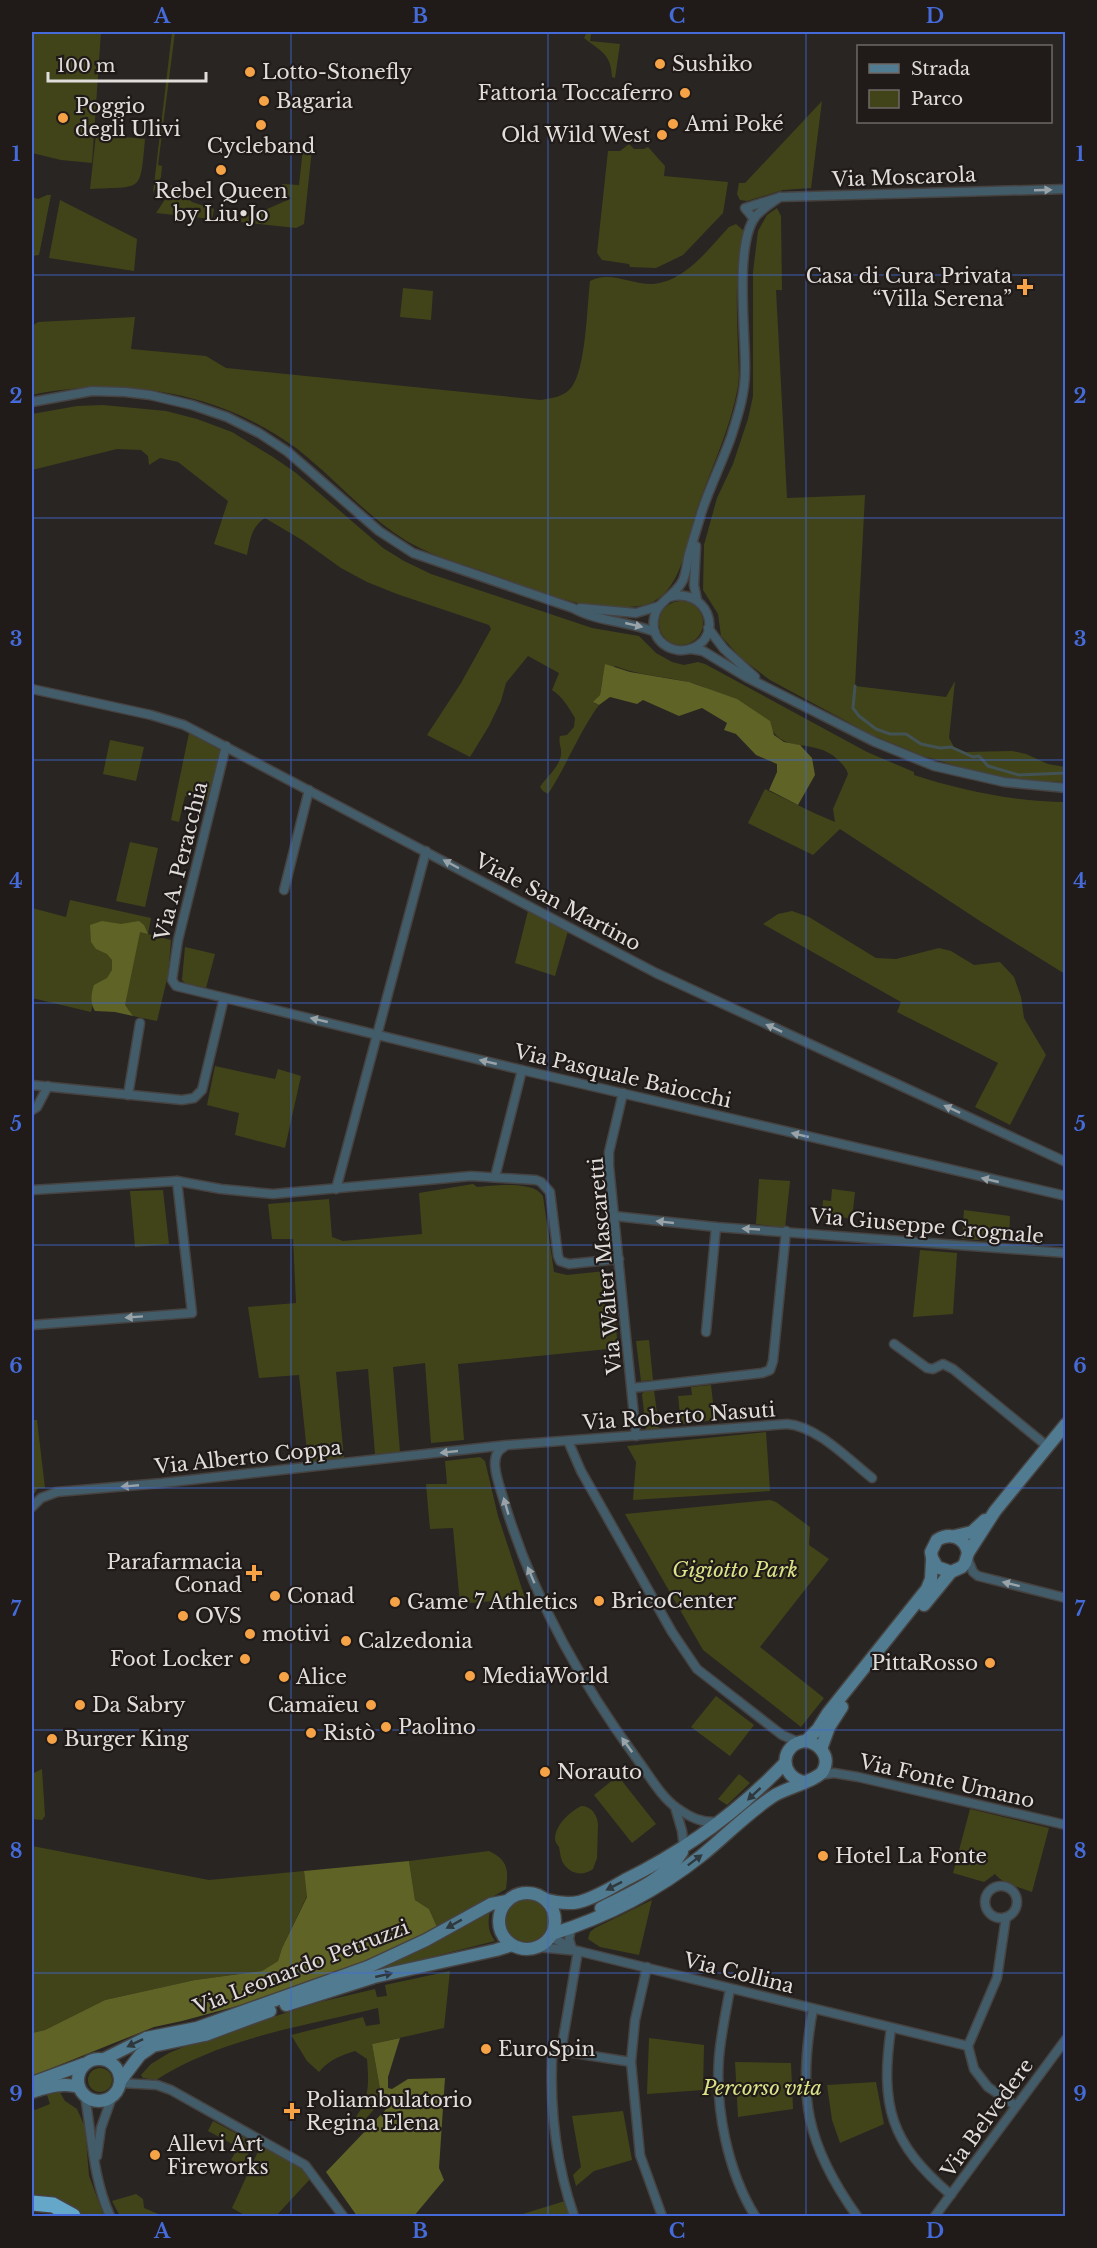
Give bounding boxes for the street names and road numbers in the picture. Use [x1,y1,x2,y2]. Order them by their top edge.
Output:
street label: Via Moscarola [831,162,977,192]
street label: Via A. Peracchia [149,778,213,944]
street label: Viale San Martino [470,848,645,956]
street label: Via Pasquale Baiocchi [511,1039,734,1113]
street label: Via Walter Mascaretti [584,1156,627,1376]
street label: Via Giuseppe Crognale [808,1204,1045,1248]
street label: Via Roberto Nasuti [581,1397,776,1435]
street label: Via Alberto Coppa [152,1435,344,1479]
street label: Via Fonte Umano [856,1749,1037,1813]
street label: Via Leonardo Petruzzi [189,1915,412,2020]
street label: Via Collina [680,1947,797,1998]
street label: Via Belvedere [935,2054,1038,2183]

